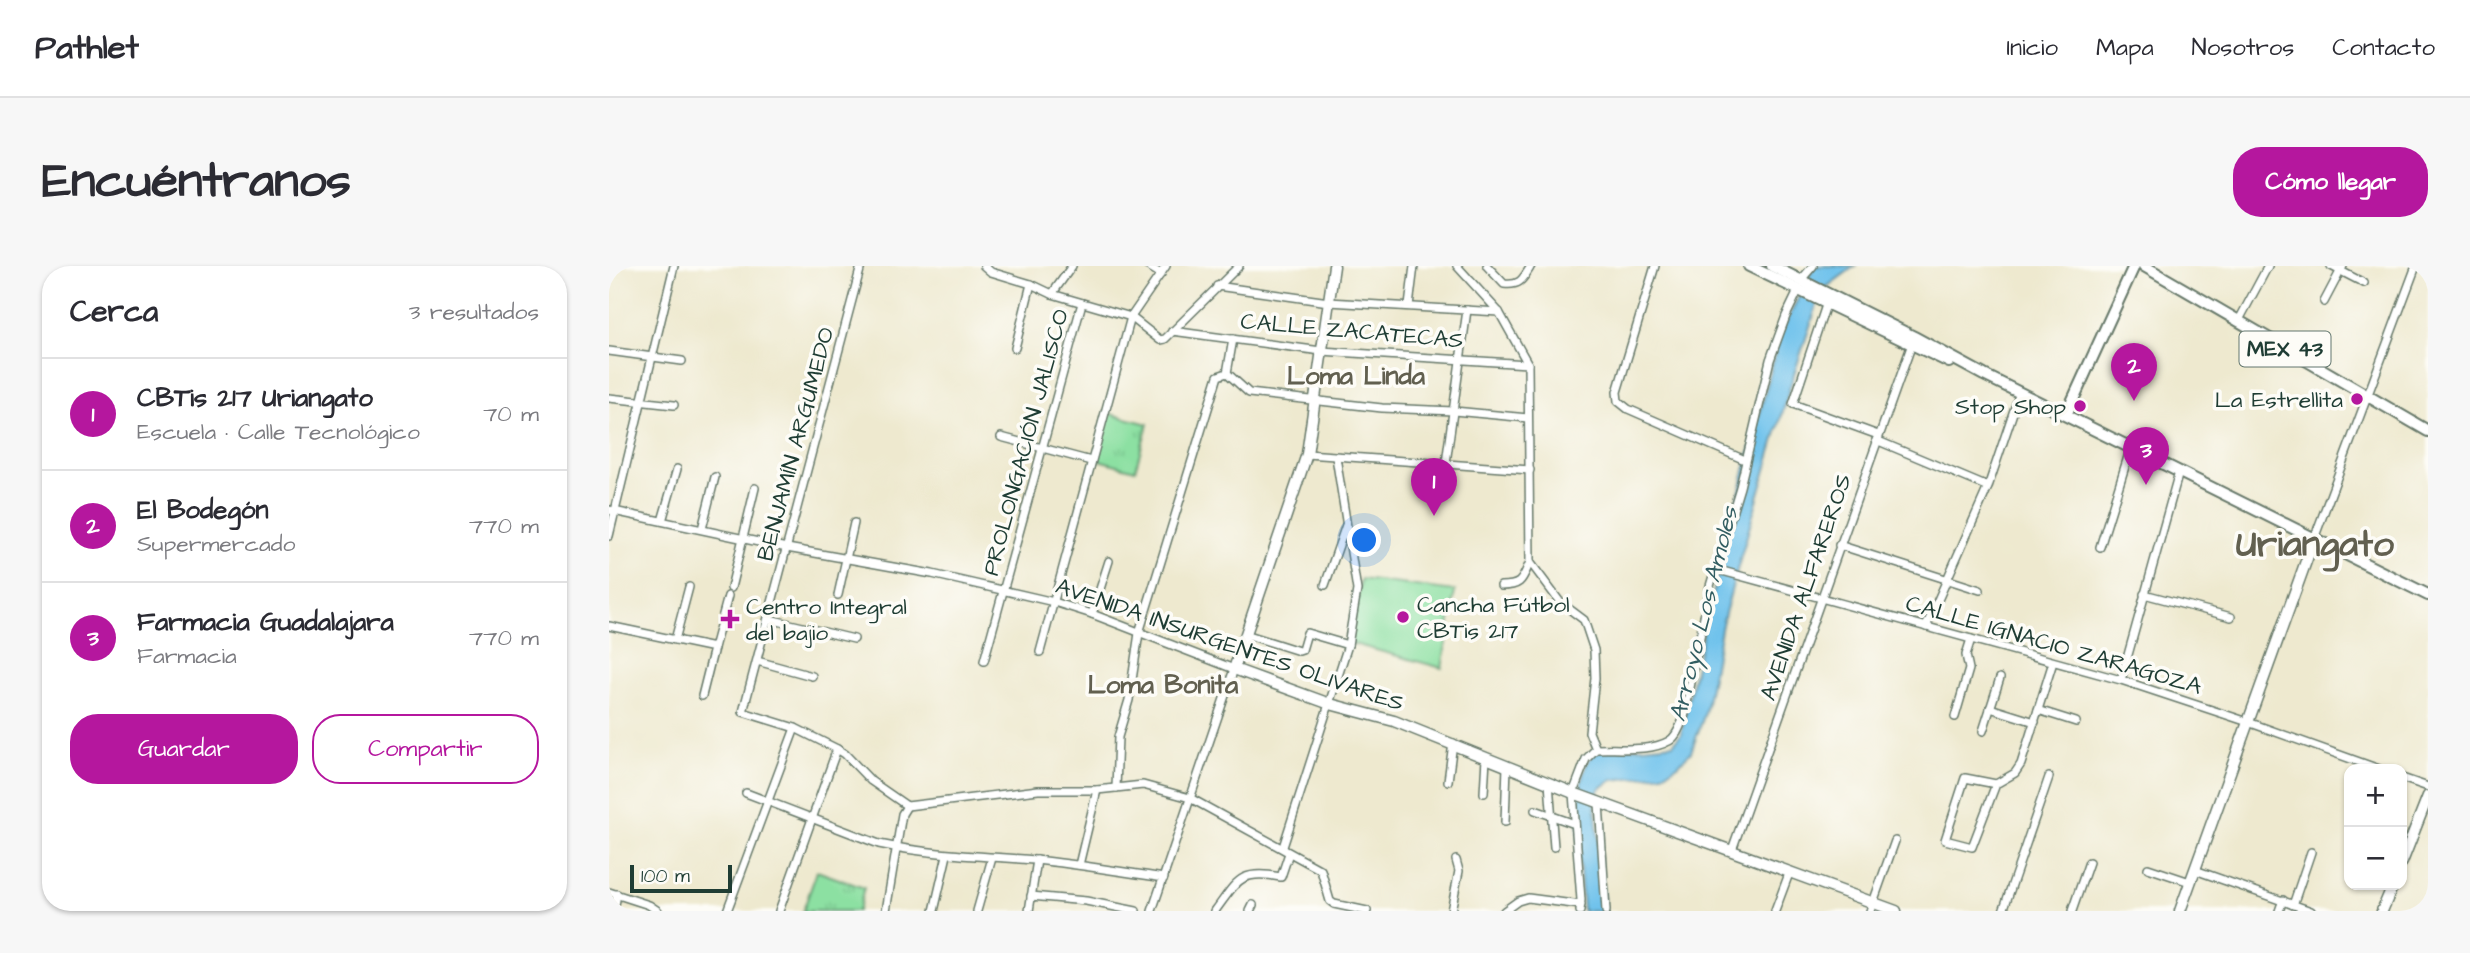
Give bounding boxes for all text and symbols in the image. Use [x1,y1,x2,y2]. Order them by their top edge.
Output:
text: Pathlet [35,25,139,71]
text: Inicio [2006,31,2058,65]
text: Mapa [2096,31,2154,65]
text: Nosotros [2192,31,2294,65]
text: Contacto [2332,31,2435,65]
button: Cómo llegar [2233,147,2428,217]
text: Encuéntranos [42,148,351,216]
text: Cerca [70,291,158,333]
text: 3 resultados [409,296,539,328]
street label: CALLE ZACATECAS [1239,305,1465,357]
street label: PROLONGACIÓN JALISCO [975,306,1077,579]
street label: BENJAMÍN ARGUMEDO [749,324,843,564]
road number: MEX 43 [2239,332,2331,366]
pin: 2 [2111,343,2157,401]
district label: Loma Linda [1287,358,1426,394]
text: CBTis 217 Uriangato [137,380,373,416]
place label: La Estrellita [2215,384,2343,416]
place label: Stop Shop [1955,391,2066,423]
marker: La Estrellita [2349,391,2365,407]
text: 1 [92,398,94,430]
text: 70 m [483,398,539,430]
marker: Stop Shop [2072,398,2088,414]
text: Escuela · Calle Tecnológico [137,416,420,448]
pin: 3 [2123,427,2169,485]
pin: 1 [1411,458,1457,516]
street label: AVENIDA ALFAREROS [1752,470,1860,705]
text: El Bodegón [137,492,268,528]
water label: Arroyo Los Amoles [1661,502,1748,725]
text: 2 [86,510,100,542]
text: 770 m [469,510,539,542]
district label: Uriangato [2236,520,2394,572]
your location [1347,523,1381,557]
text: Supermercado [137,528,295,560]
street label: AVENIDA INSURGENTES OLIVARES [1051,570,1408,720]
street label: CALLE IGNACIO ZARAGOZA [1902,587,2206,703]
place label: Cancha Fútbol CBTis 217 [1417,589,1570,647]
place label: Centro Integral del bajio [746,591,907,649]
text: Farmacia Guadalajara [137,604,394,640]
marker: Centro Integral del bajio [720,609,740,629]
marker: Cancha Fútbol CBTis 217 [1395,609,1411,625]
text: 3 [87,622,99,654]
text: 770 m [469,622,539,654]
text: Farmacia [137,640,237,672]
district label: Loma Bonita [1088,667,1239,703]
button: Guardar [70,714,298,784]
button: Compartir [312,714,539,784]
map controls [2344,764,2407,890]
button: + [2344,764,2407,827]
button: − [2344,827,2407,890]
scale bar [630,862,731,894]
text: 100 m [641,863,690,890]

